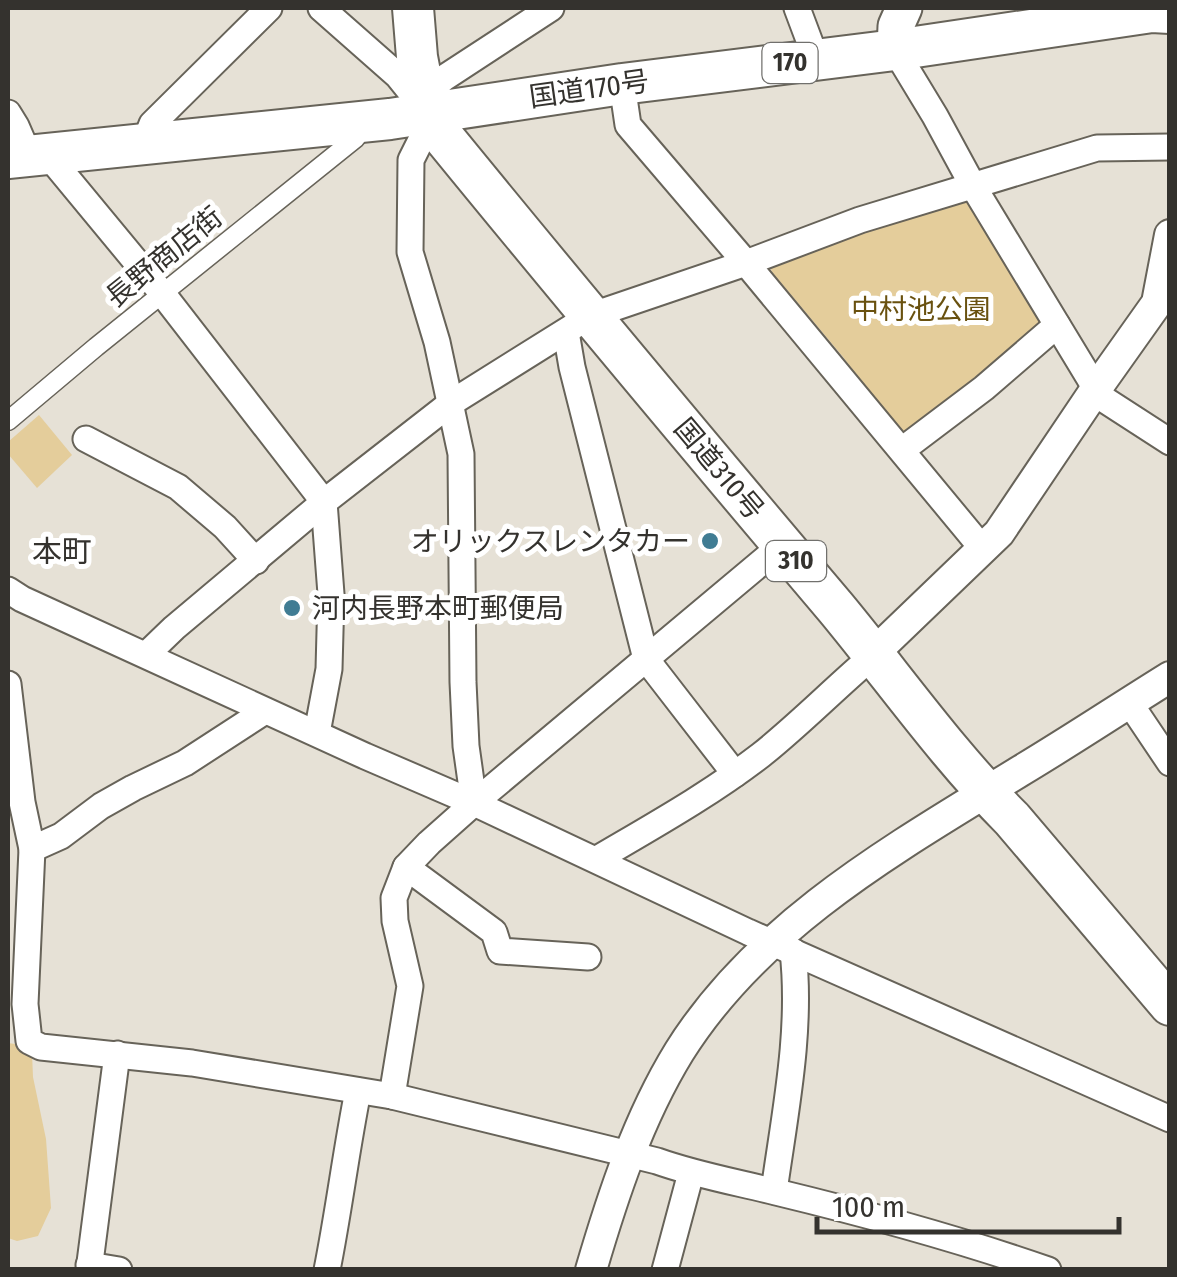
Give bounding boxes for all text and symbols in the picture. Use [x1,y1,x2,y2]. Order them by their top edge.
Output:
road number: 170 [762,43,818,83]
street label: 国道170号 [527,64,651,114]
street label: 長野商店街 [99,200,229,314]
park label: 中村池公園 [851,293,991,326]
street label: 国道310号 [667,412,771,526]
place label: オリックスレンタカー [411,525,690,558]
marker: オリックスレンタカー [699,530,721,552]
district label: 本町 [32,534,92,570]
road number: 310 [766,541,826,581]
place label: 河内長野本町郵便局 [312,592,564,625]
marker: 河内長野本町郵便局 [281,597,303,619]
scale bar [817,1172,1120,1234]
text: 100 m [832,1189,905,1225]

